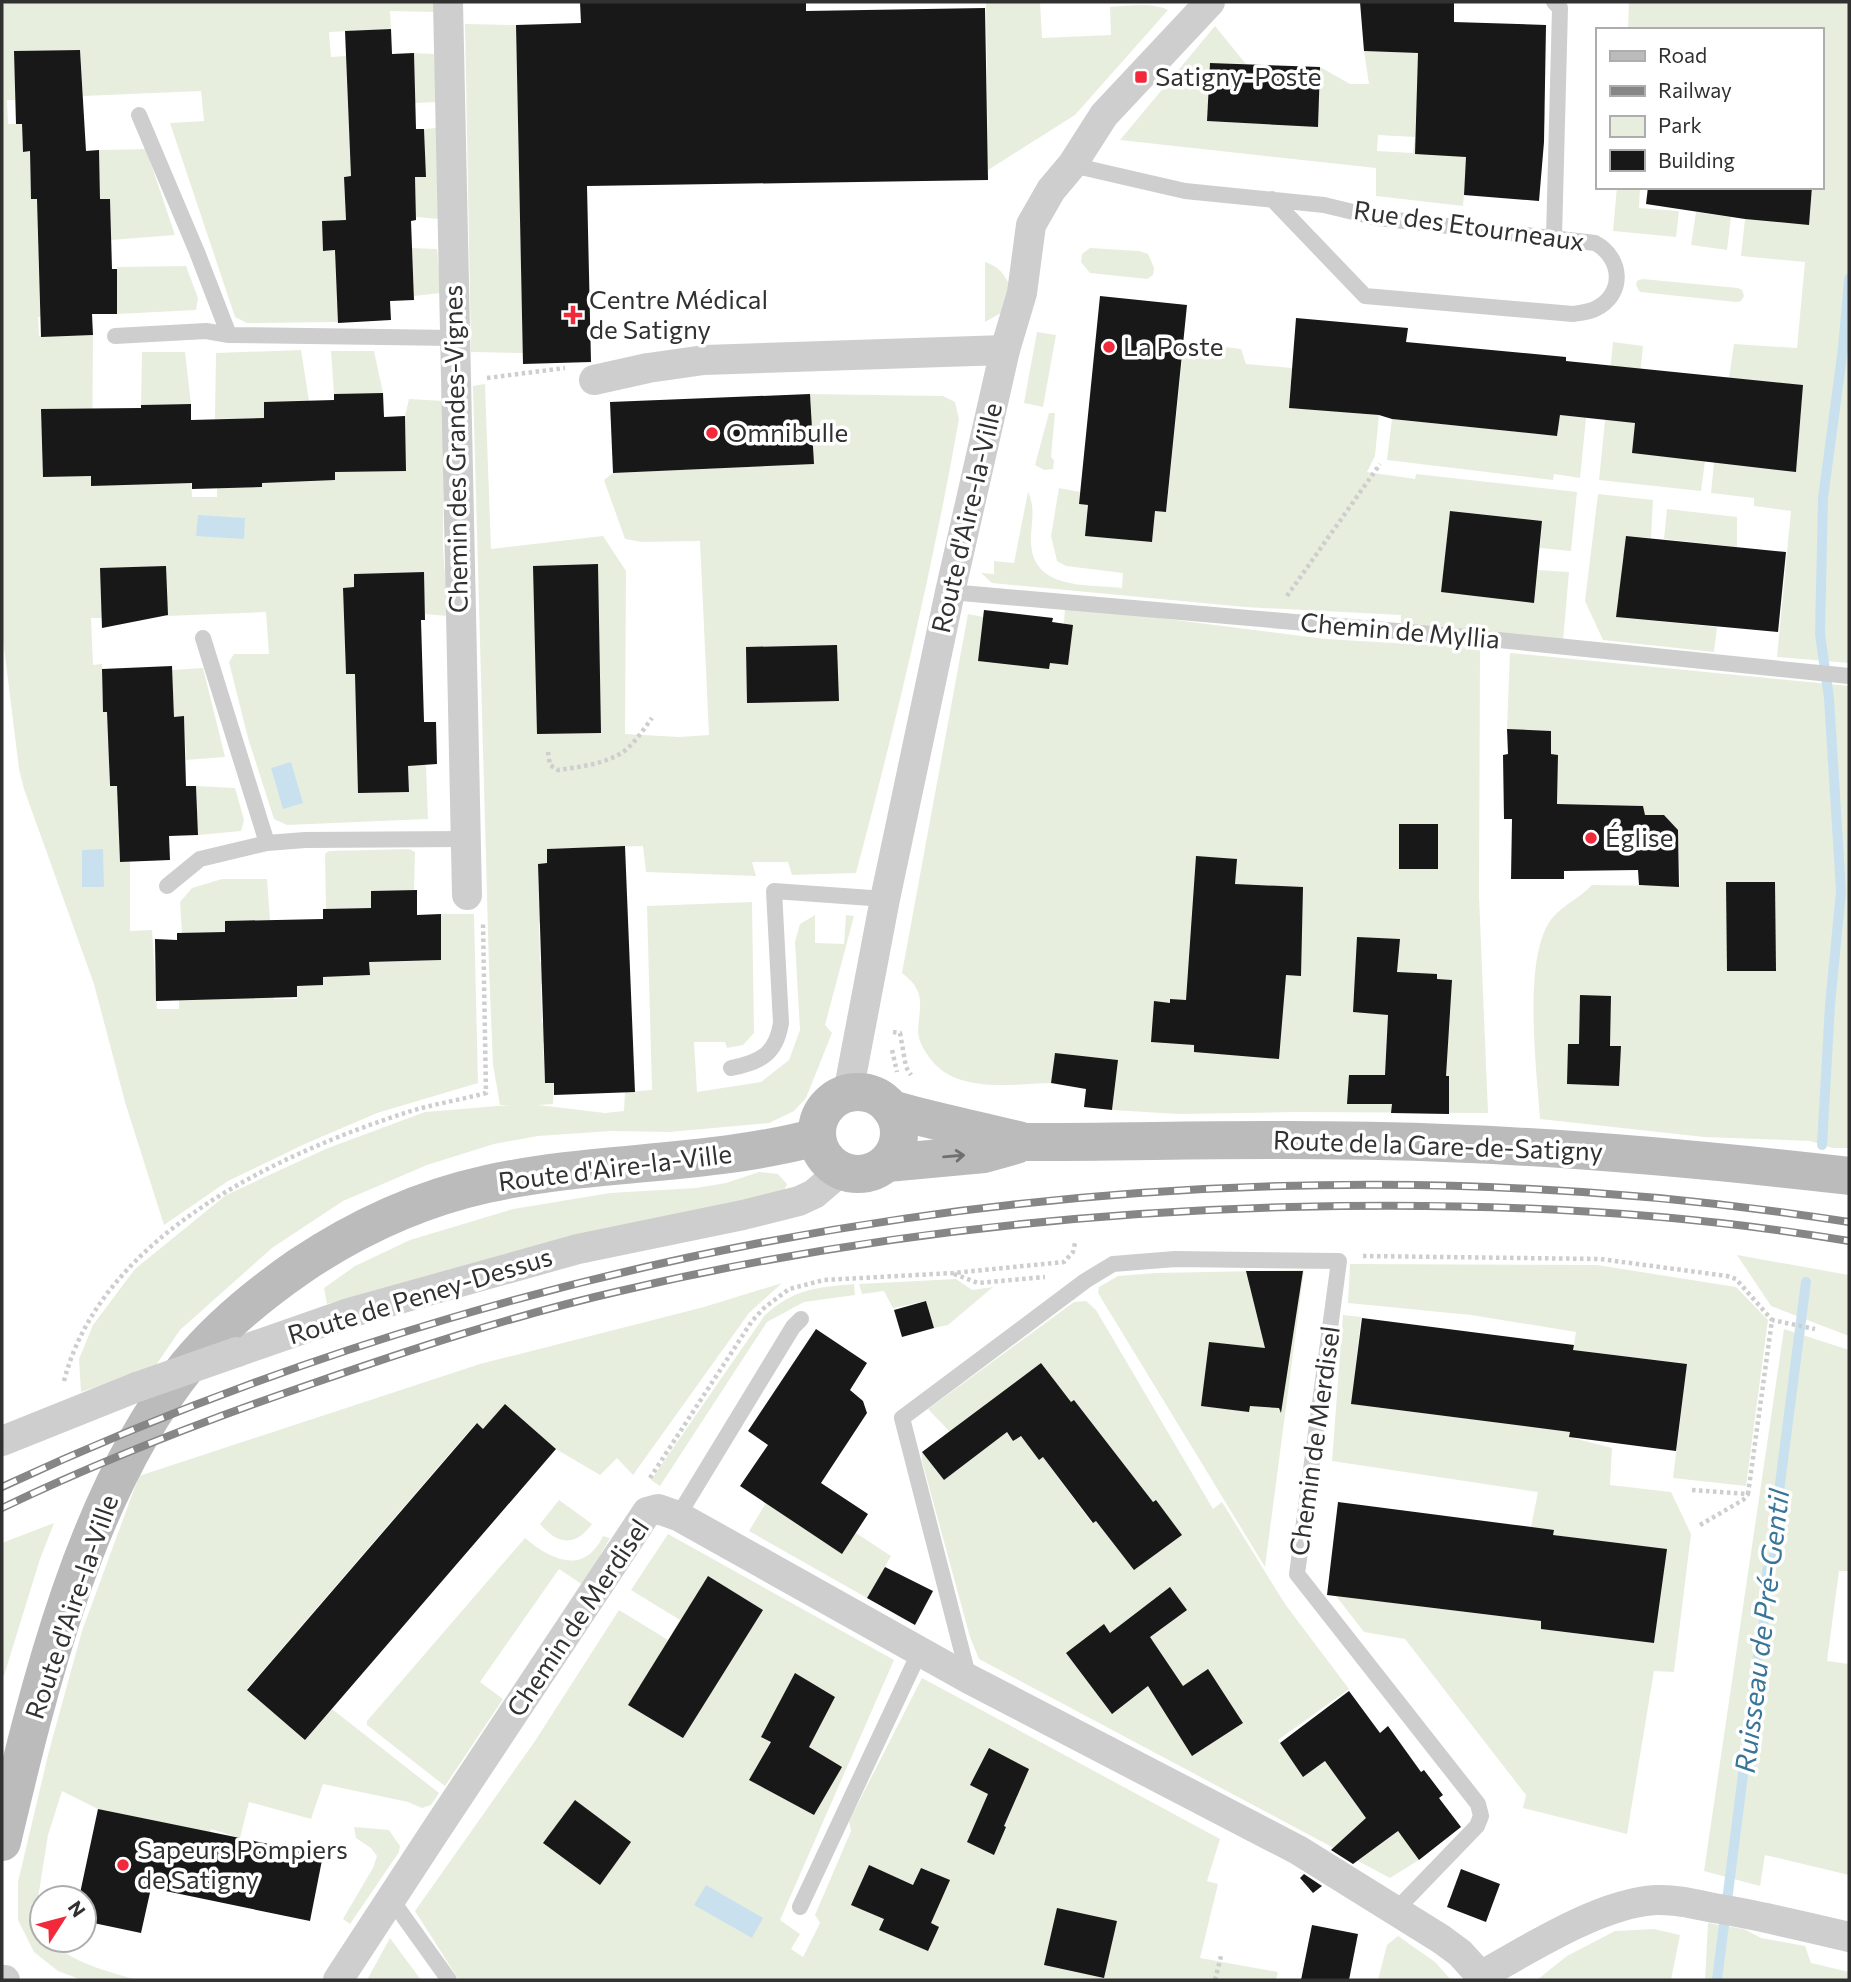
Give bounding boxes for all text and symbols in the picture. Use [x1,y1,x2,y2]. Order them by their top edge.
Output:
legend [1596,28,1823,189]
text: Road [1658,42,1707,67]
place label: Satigny-Poste [1155,60,1321,91]
marker: Satigny-Poste [1133,69,1149,85]
text: Railway [1658,77,1732,102]
text: Park [1658,112,1702,137]
text: Building [1658,147,1735,172]
street label: Rue des Etourneaux [1352,193,1587,256]
place label: Centre Médical de Satigny [589,283,768,344]
street label: Chemin des Grandes-Vignes [436,285,473,613]
marker: Centre Médical de Satigny [563,305,583,325]
place label: La Poste [1123,330,1224,361]
marker: La Poste [1101,339,1117,355]
street label: Route d'Aire-la-Ville [924,400,1007,636]
place label: Omnibulle [726,416,848,447]
marker: Omnibulle [704,425,720,441]
street label: Chemin de Myllia [1299,605,1501,654]
place label: Église [1605,821,1673,852]
marker: Église [1583,830,1599,846]
street label: Route de la Gare-de-Satigny [1273,1123,1604,1166]
street label: Route d'Aire-la-Ville [496,1137,733,1196]
one-way arrow [943,1149,965,1162]
street label: Route de Peney-Dessus [284,1240,555,1350]
street label: Chemin de Merdisel [1282,1324,1345,1558]
water label: Ruisseau de Pré-Gentil [1727,1486,1795,1775]
street label: Route d'Aire-la-Ville [18,1490,124,1723]
street label: Chemin de Merdisel [499,1512,654,1722]
place label: Sapeurs Pompiers de Satigny [137,1833,348,1894]
marker: Sapeurs Pompiers de Satigny [115,1857,131,1873]
north arrow [28,1884,98,1954]
text: N [64,1896,91,1921]

